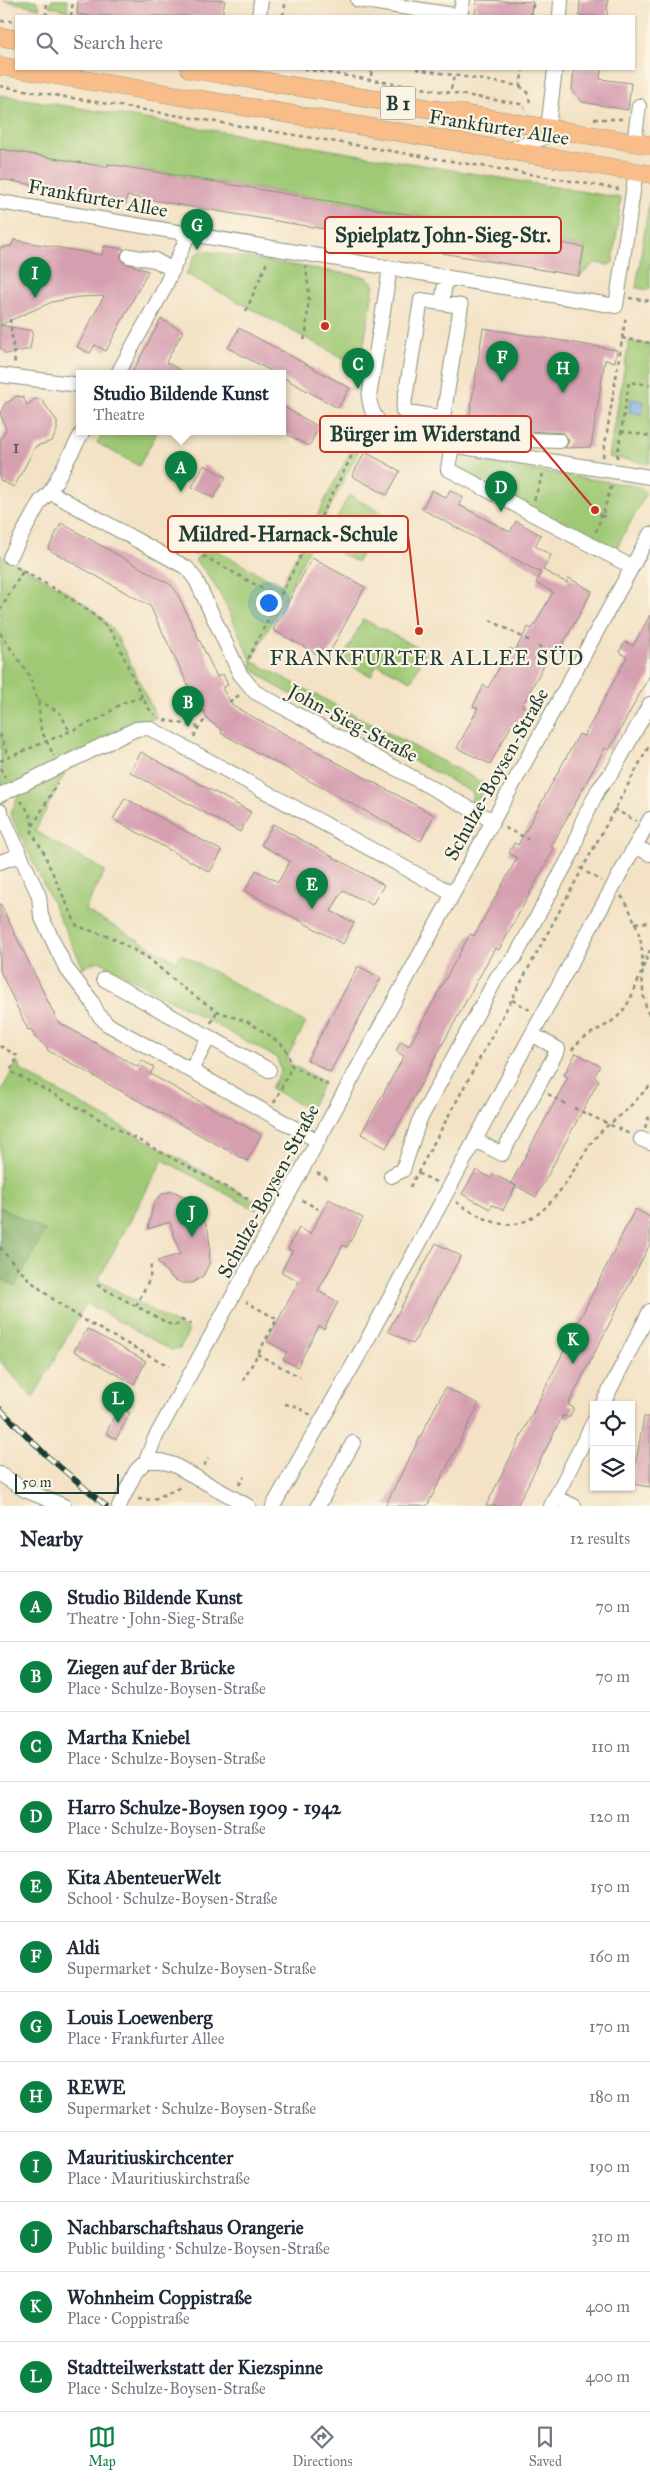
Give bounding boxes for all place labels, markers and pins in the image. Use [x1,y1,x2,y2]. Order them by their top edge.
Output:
pin: G [181,209,213,250]
callout: Spielplatz John-Sieg-Str. [325,217,561,253]
pin: I [19,257,51,298]
pin: F [486,341,518,382]
pin: C [342,348,374,389]
pin: H [547,352,579,393]
callout: Bürger im Widerstand [320,416,531,452]
pin: A [165,451,197,492]
pin: D [485,471,517,512]
callout: Mildred-Harnack-Schule [168,516,408,552]
pin: B [172,686,204,727]
pin: E [296,868,328,909]
pin: J [176,1196,208,1237]
pin: K [557,1323,589,1364]
pin: L [102,1382,134,1423]

